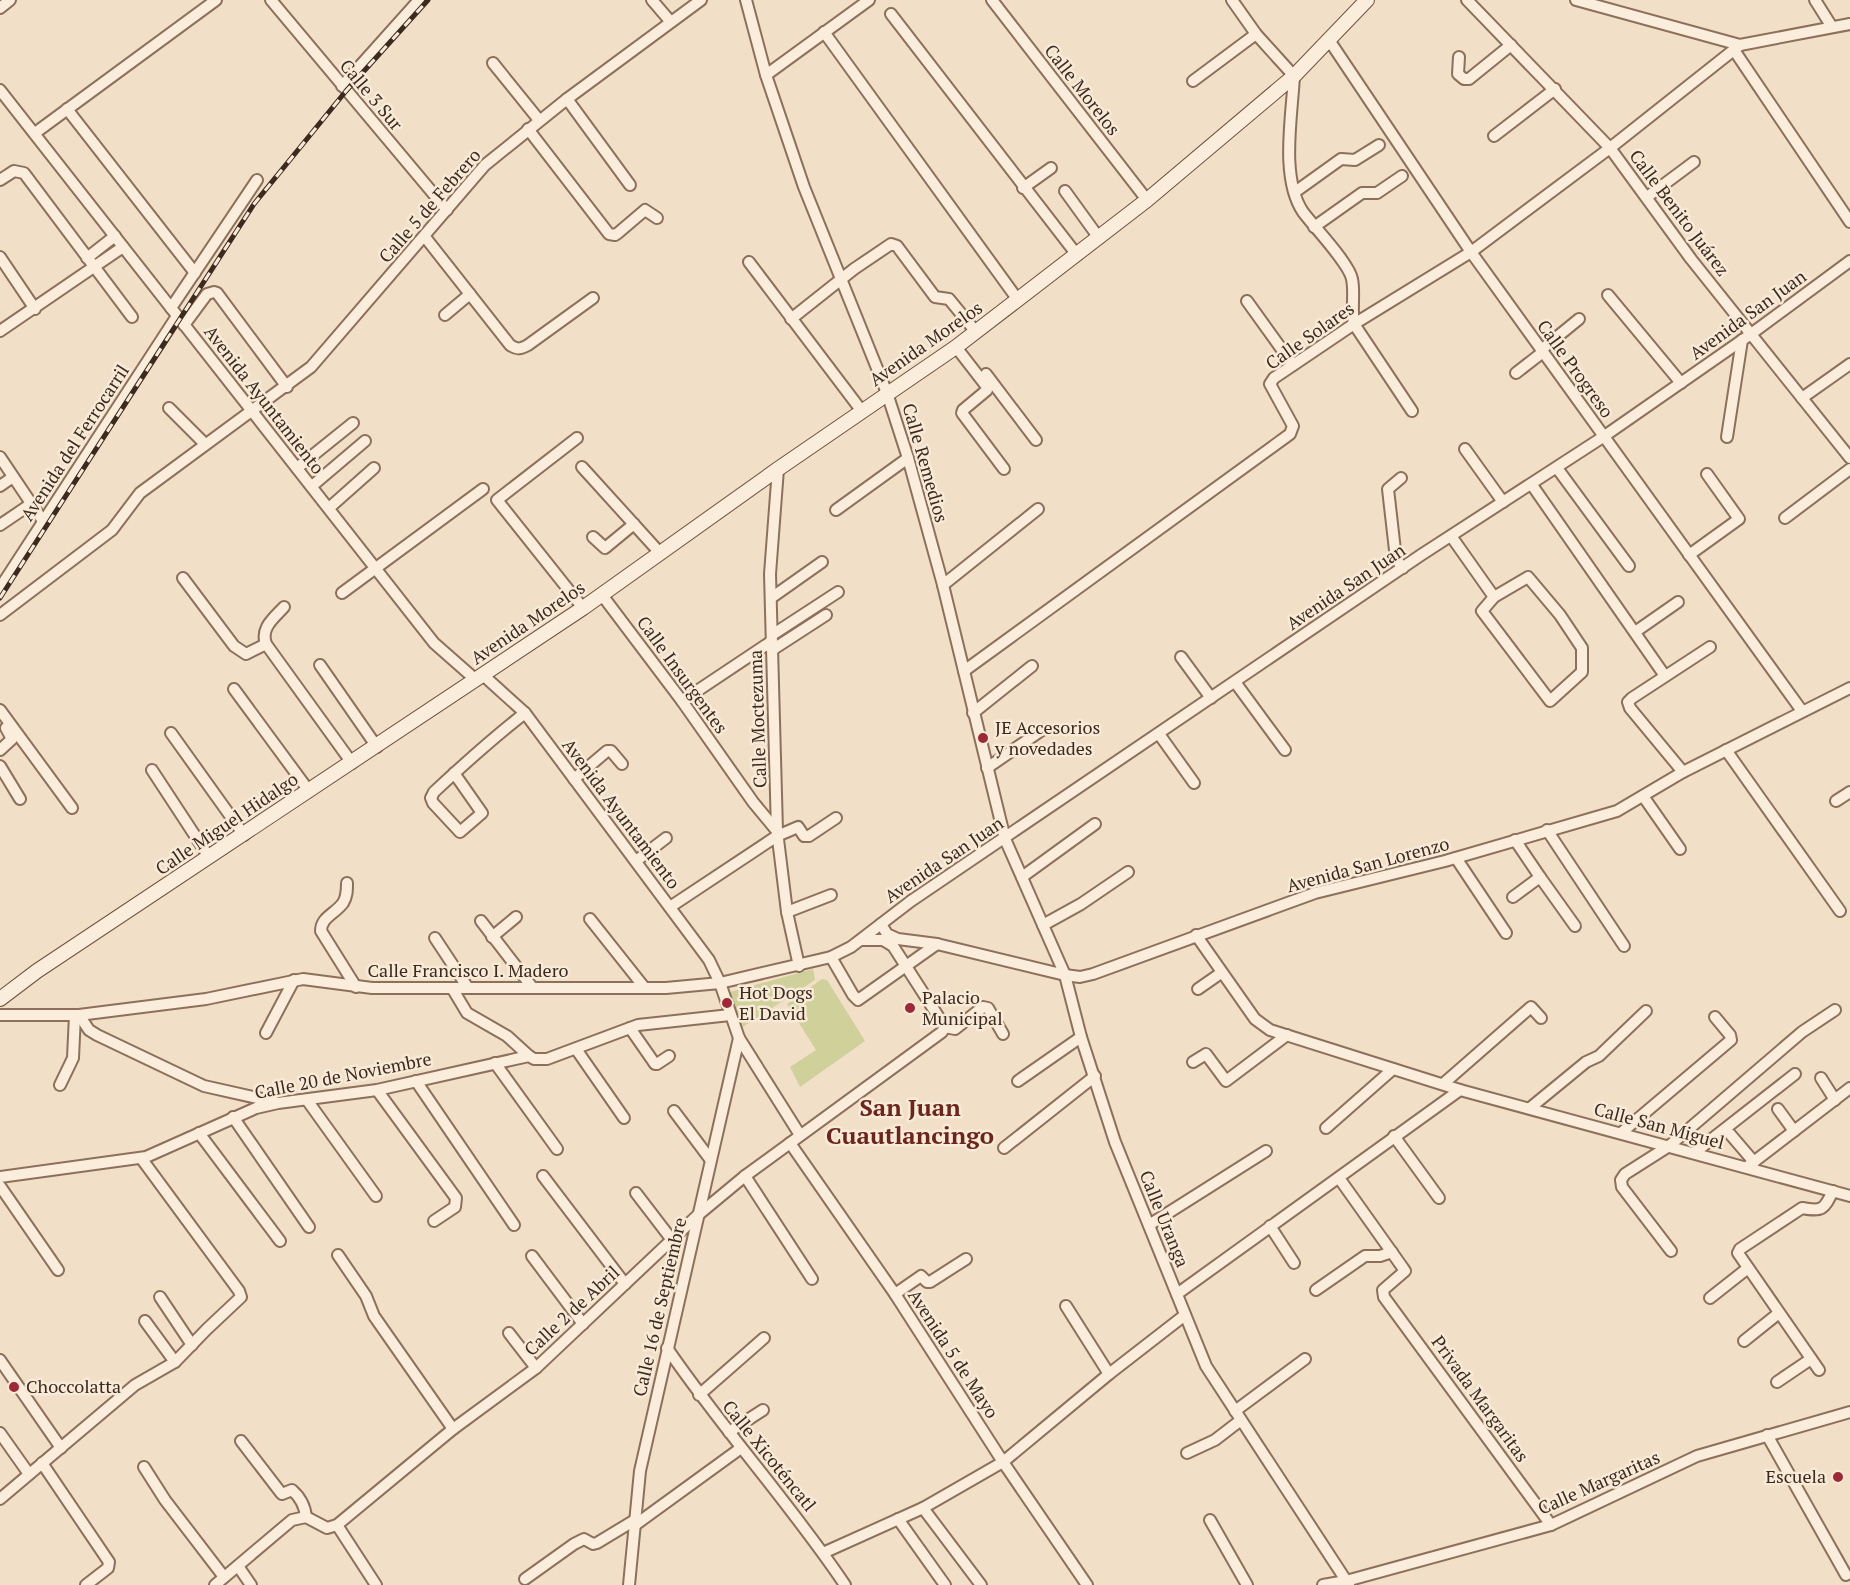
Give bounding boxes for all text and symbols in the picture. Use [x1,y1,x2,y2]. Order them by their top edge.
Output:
street label: Calle Morelos [1040,39,1126,140]
street label: Calle 3 Sur [335,54,409,135]
street label: Calle 5 de Febrero [373,143,486,267]
street label: Calle Benito Juárez [1624,144,1735,280]
street label: Avenida San Juan [1684,264,1811,365]
street label: Avenida Morelos [864,295,987,391]
street label: Calle Solares [1260,296,1358,375]
street label: Calle Progreso [1532,315,1620,422]
street label: Avenida Ayuntamiento [199,320,330,479]
street label: Avenida del Ferrocarril [15,360,134,525]
street label: Calle Remedios [897,400,954,525]
street label: Avenida San Juan [1281,537,1410,635]
street label: Avenida Morelos [466,575,589,669]
street label: Calle Insurgentes [632,611,734,738]
street label: Calle Moctezuma [743,650,771,788]
place label: JE Accesorios y novedades [994,715,1100,760]
marker: JE Accesorios y novedades [976,731,990,745]
street label: Avenida Ayuntamiento [557,733,686,893]
street label: Calle Miguel Hidalgo [150,766,302,880]
street label: Avenida San Juan [879,810,1008,908]
street label: Avenida San Lorenzo [1284,831,1452,897]
street label: Calle Francisco I. Madero [367,958,569,982]
place label: Hot Dogs El David [739,980,813,1025]
place label: Palacio Municipal [922,985,1003,1030]
marker: Hot Dogs El David [720,996,734,1010]
marker: Palacio Municipal [903,1001,917,1015]
street label: Calle 20 de Noviembre [252,1046,433,1104]
district label: San Juan Cuautlancingo [826,1091,994,1151]
street label: Calle San Miguel [1591,1096,1727,1154]
street label: Calle Uranga [1135,1167,1195,1271]
street label: Calle 16 de Septiembre [627,1215,691,1399]
street label: Calle 2 de Abril [519,1260,624,1361]
street label: Avenida 5 de Mayo [903,1284,1005,1423]
street label: Privada Margaritas [1427,1330,1535,1466]
place label: Choccolatta [26,1374,121,1398]
marker: Choccolatta [7,1380,21,1394]
street label: Calle Xicoténcatl [718,1395,822,1516]
street label: Calle Margaritas [1534,1444,1663,1520]
place label: Escuela [1765,1464,1826,1488]
marker: Escuela [1831,1470,1845,1484]

